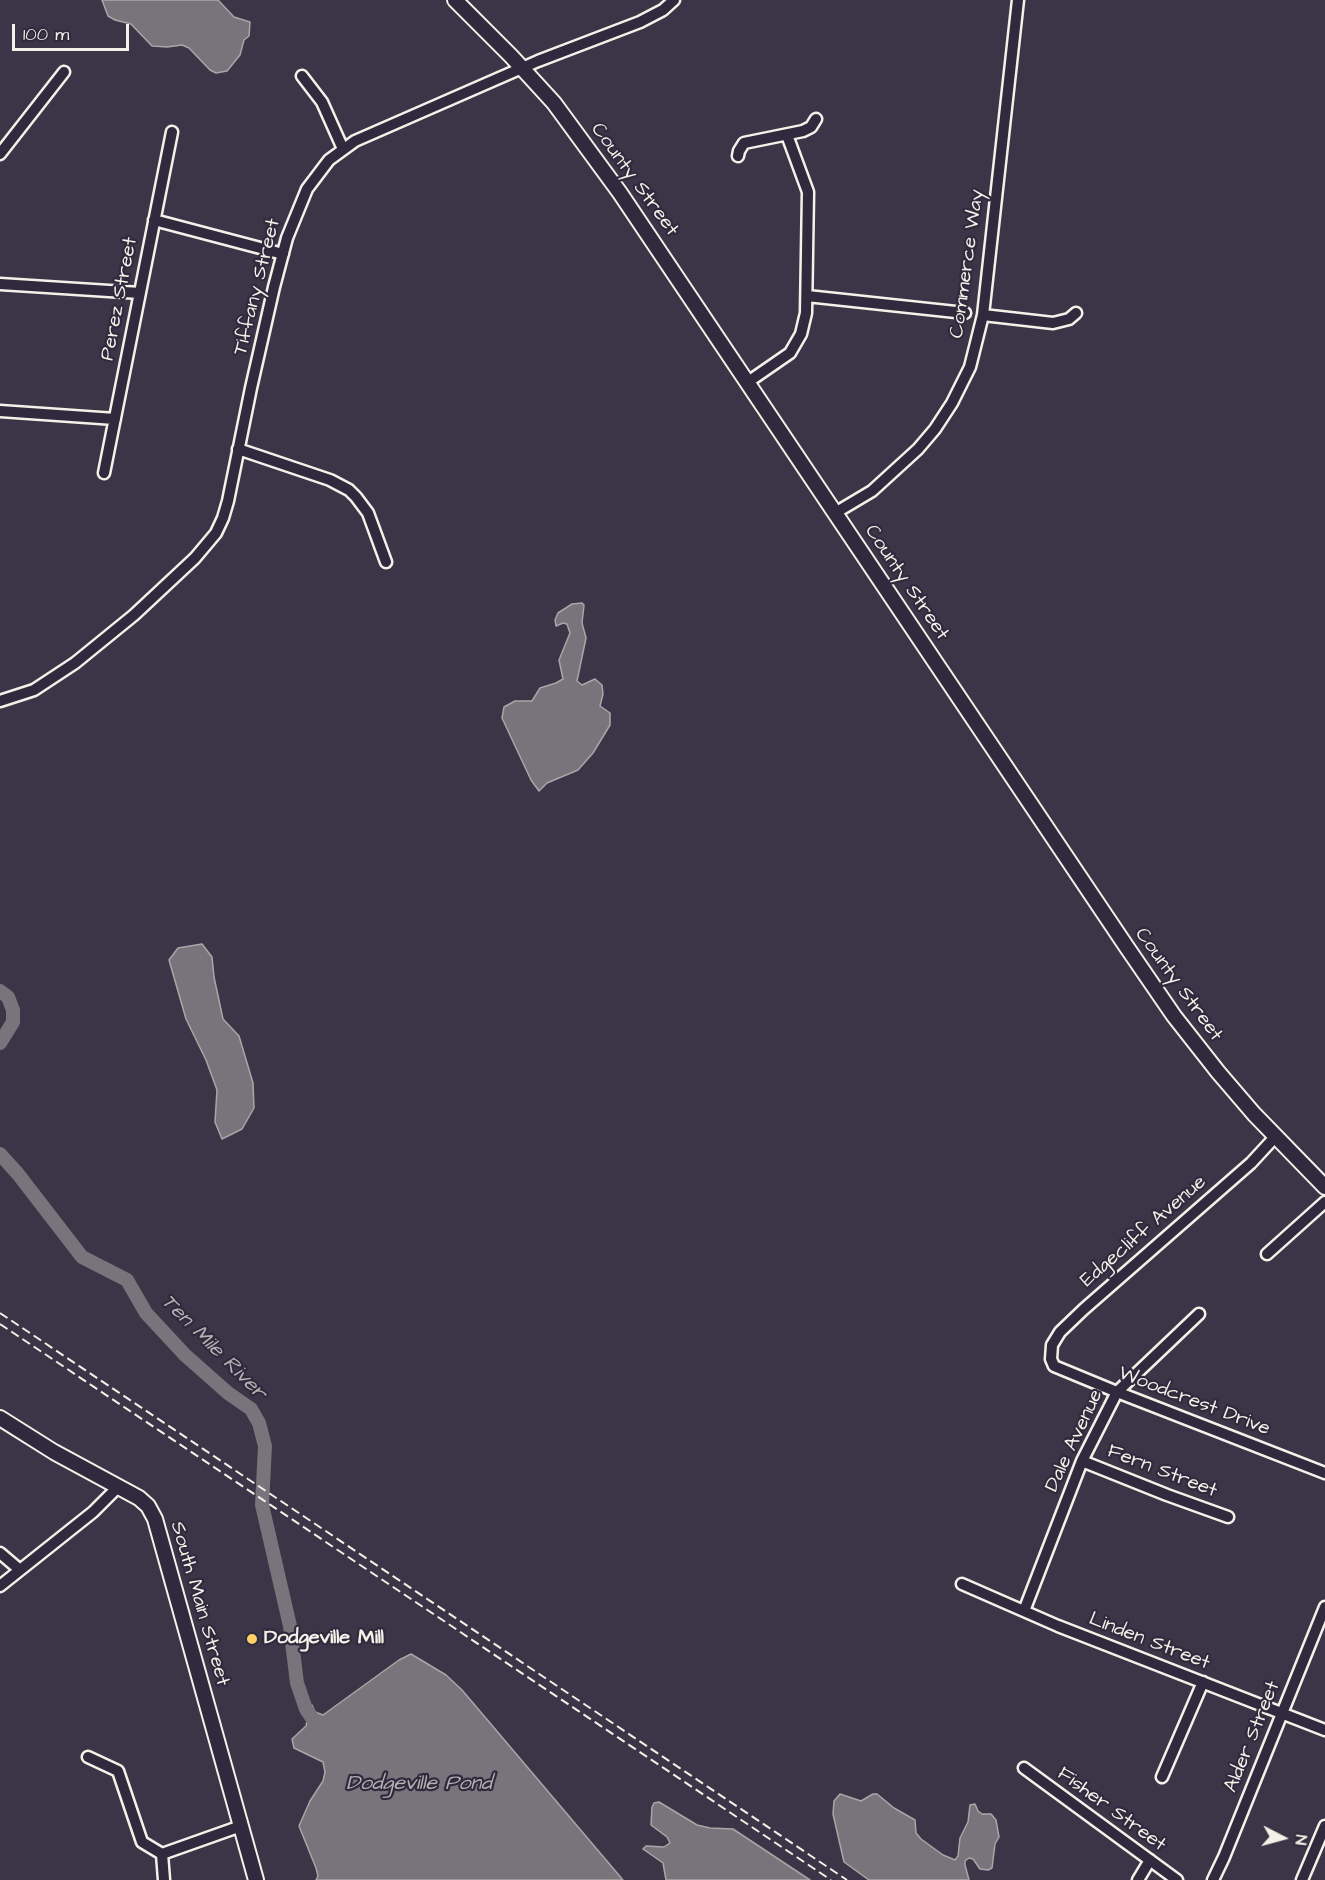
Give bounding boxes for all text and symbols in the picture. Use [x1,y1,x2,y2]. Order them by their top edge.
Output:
scale bar [15,12,132,50]
text: 100 m [23,22,69,47]
street label: County Street [585,119,683,241]
street label: Commerce Way [946,188,990,340]
street label: Tiffany Street [229,216,287,358]
street label: Perez Street [96,235,144,363]
street label: County Street [858,521,954,645]
street label: County Street [1129,924,1227,1046]
street label: Edgecliff Avenue [1076,1171,1212,1293]
water label: Ten Mile River [155,1290,271,1406]
street label: Woodcrest Drive [1115,1362,1273,1442]
street label: Dale Avenue [1041,1386,1109,1496]
street label: Fern Street [1104,1440,1220,1504]
street label: South Main Street [164,1519,234,1689]
street label: Linden Street [1085,1608,1213,1676]
place label: Dodgeville Mill [264,1627,384,1651]
marker: Dodgeville Mill [245,1632,259,1646]
street label: Alder Street [1220,1678,1286,1796]
street label: Fisher Street [1052,1763,1170,1857]
water label: Dodgeville Pond [346,1772,492,1798]
north arrow [1253,1808,1313,1868]
text: N [1289,1834,1312,1846]

